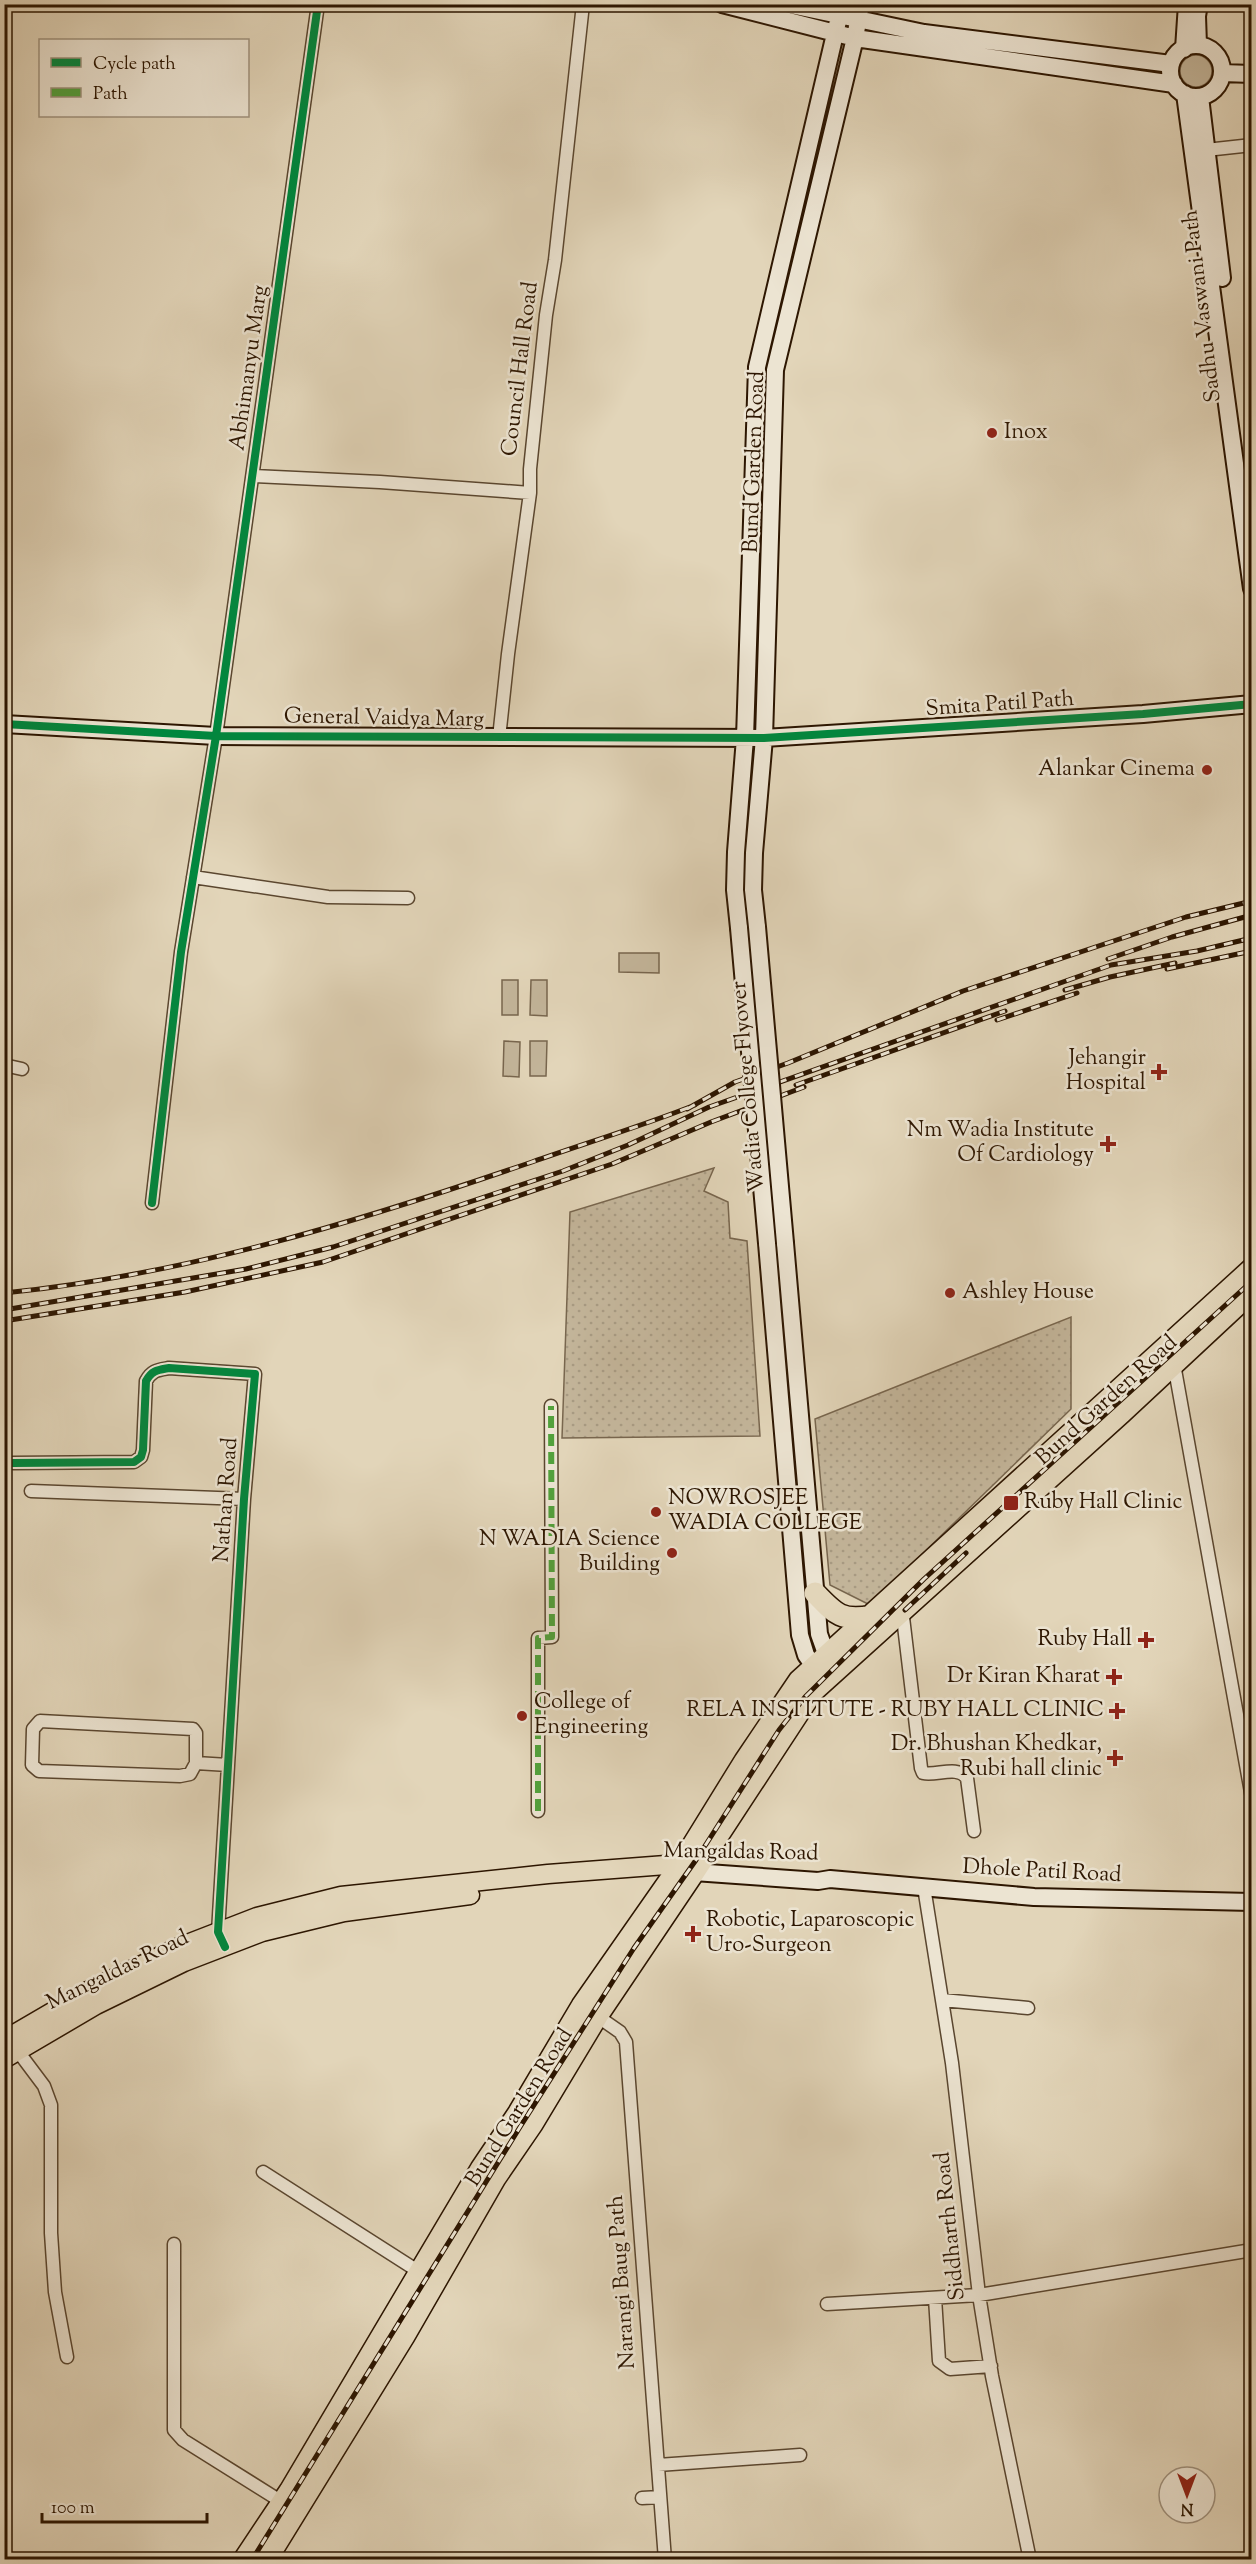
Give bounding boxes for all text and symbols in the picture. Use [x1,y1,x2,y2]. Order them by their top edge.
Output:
legend [39,39,249,117]
text: Cycle path [93,52,176,78]
text: Path [93,82,128,108]
street label: Sadhu Vaswani Path [1175,208,1231,404]
street label: Council Hall Road [494,280,548,458]
street label: Abhimanyu Marg [223,283,277,453]
street label: Bund Garden Road [736,370,774,554]
place label: Inox [1004,417,1048,449]
marker: Inox [985,426,999,440]
street label: Smita Patil Path [925,684,1075,726]
street label: General Vaidya Marg [284,701,485,737]
place label: Alankar Cinema [1038,754,1195,786]
marker: Alankar Cinema [1200,763,1214,777]
street label: Wadia College Flyover [724,980,774,1194]
place label: Jehangir Hospital [1066,1043,1146,1100]
marker: Jehangir Hospital [1150,1063,1168,1081]
place label: Nm Wadia Institute Of Cardiology [907,1115,1094,1172]
marker: Nm Wadia Institute Of Cardiology [1099,1135,1117,1153]
place label: Ashley House [962,1277,1094,1309]
marker: Ashley House [943,1286,957,1300]
street label: Bund Garden Road [1029,1328,1185,1474]
street label: Nathan Road [207,1436,247,1564]
place label: NOWROSJEE WADIA COLLEGE [668,1483,862,1540]
place label: Ruby Hall Clinic [1024,1487,1182,1519]
marker: Ruby Hall Clinic [1002,1494,1020,1512]
marker: NOWROSJEE WADIA COLLEGE [649,1505,663,1519]
place label: N WADIA Science Building [479,1524,660,1581]
marker: N WADIA Science Building [665,1546,679,1560]
place label: Ruby Hall [1038,1624,1132,1656]
marker: Ruby Hall [1137,1631,1155,1649]
place label: Dr Kiran Kharat [947,1661,1100,1693]
marker: Dr Kiran Kharat [1105,1668,1123,1686]
place label: College of Engineering [534,1687,649,1744]
place label: RELA INSTITUTE - RUBY HALL CLINIC [686,1695,1104,1727]
marker: RELA INSTITUTE - RUBY HALL CLINIC [1108,1702,1126,1720]
marker: College of Engineering [515,1709,529,1723]
place label: Dr. Bhushan Khedkar, Rubi hall clinic [891,1729,1102,1786]
marker: Dr. Bhushan Khedkar, Rubi hall clinic [1106,1749,1124,1767]
street label: Mangaldas Road [663,1836,819,1870]
street label: Dhole Patil Road [962,1852,1122,1892]
place label: Robotic, Laparoscopic Uro-Surgeon [706,1905,914,1962]
street label: Mangaldas Road [41,1923,195,2019]
marker: Robotic, Laparoscopic Uro-Surgeon [684,1925,702,1943]
street label: Bund Garden Road [458,2022,582,2194]
street label: Siddharth Road [927,2150,975,2302]
street label: Narangi Baug Path [601,2194,645,2370]
north arrow [1157,2465,1217,2525]
scale bar [42,2486,207,2524]
text: 100 m [51,2496,95,2522]
text: N [1180,2496,1193,2519]

